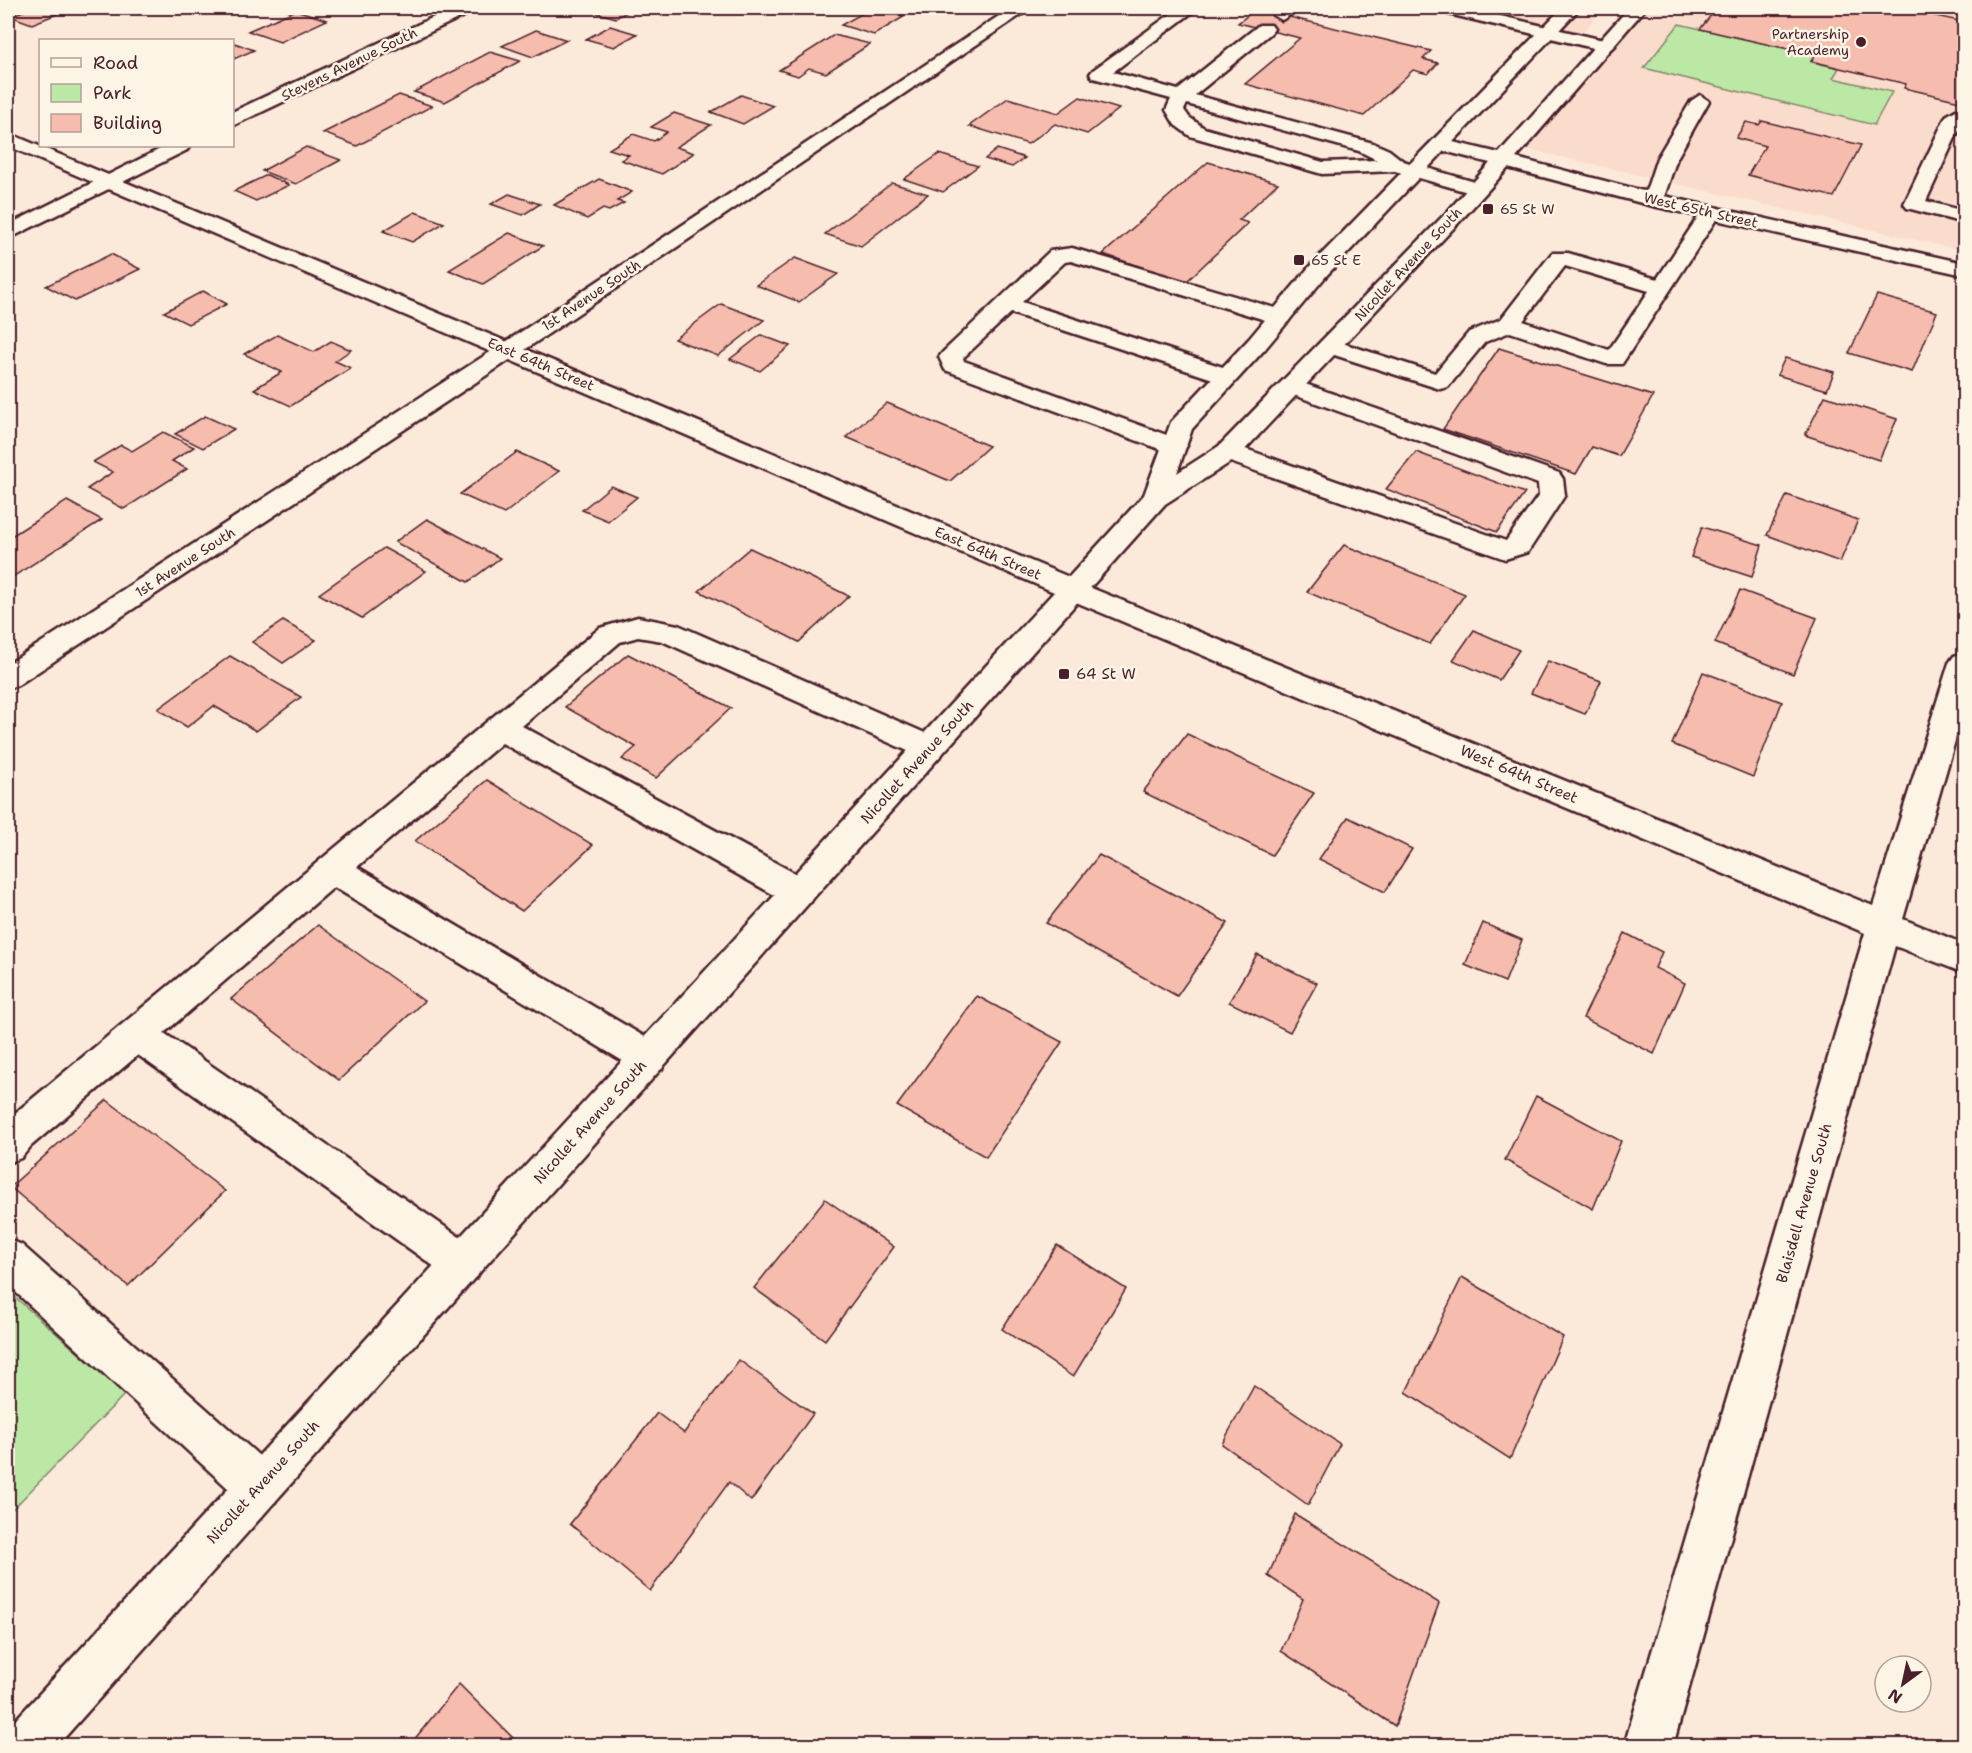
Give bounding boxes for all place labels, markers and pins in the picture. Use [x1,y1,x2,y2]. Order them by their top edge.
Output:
place label: Partnership Academy [1772,25,1849,59]
marker: Partnership Academy [1854,35,1868,49]
place label: 65 St W [1500,200,1555,218]
marker: 65 St W [1481,202,1495,216]
place label: 65 St E [1311,251,1361,269]
marker: 65 St E [1292,253,1306,267]
place label: 64 St W [1076,664,1136,684]
marker: 64 St W [1057,667,1071,681]

